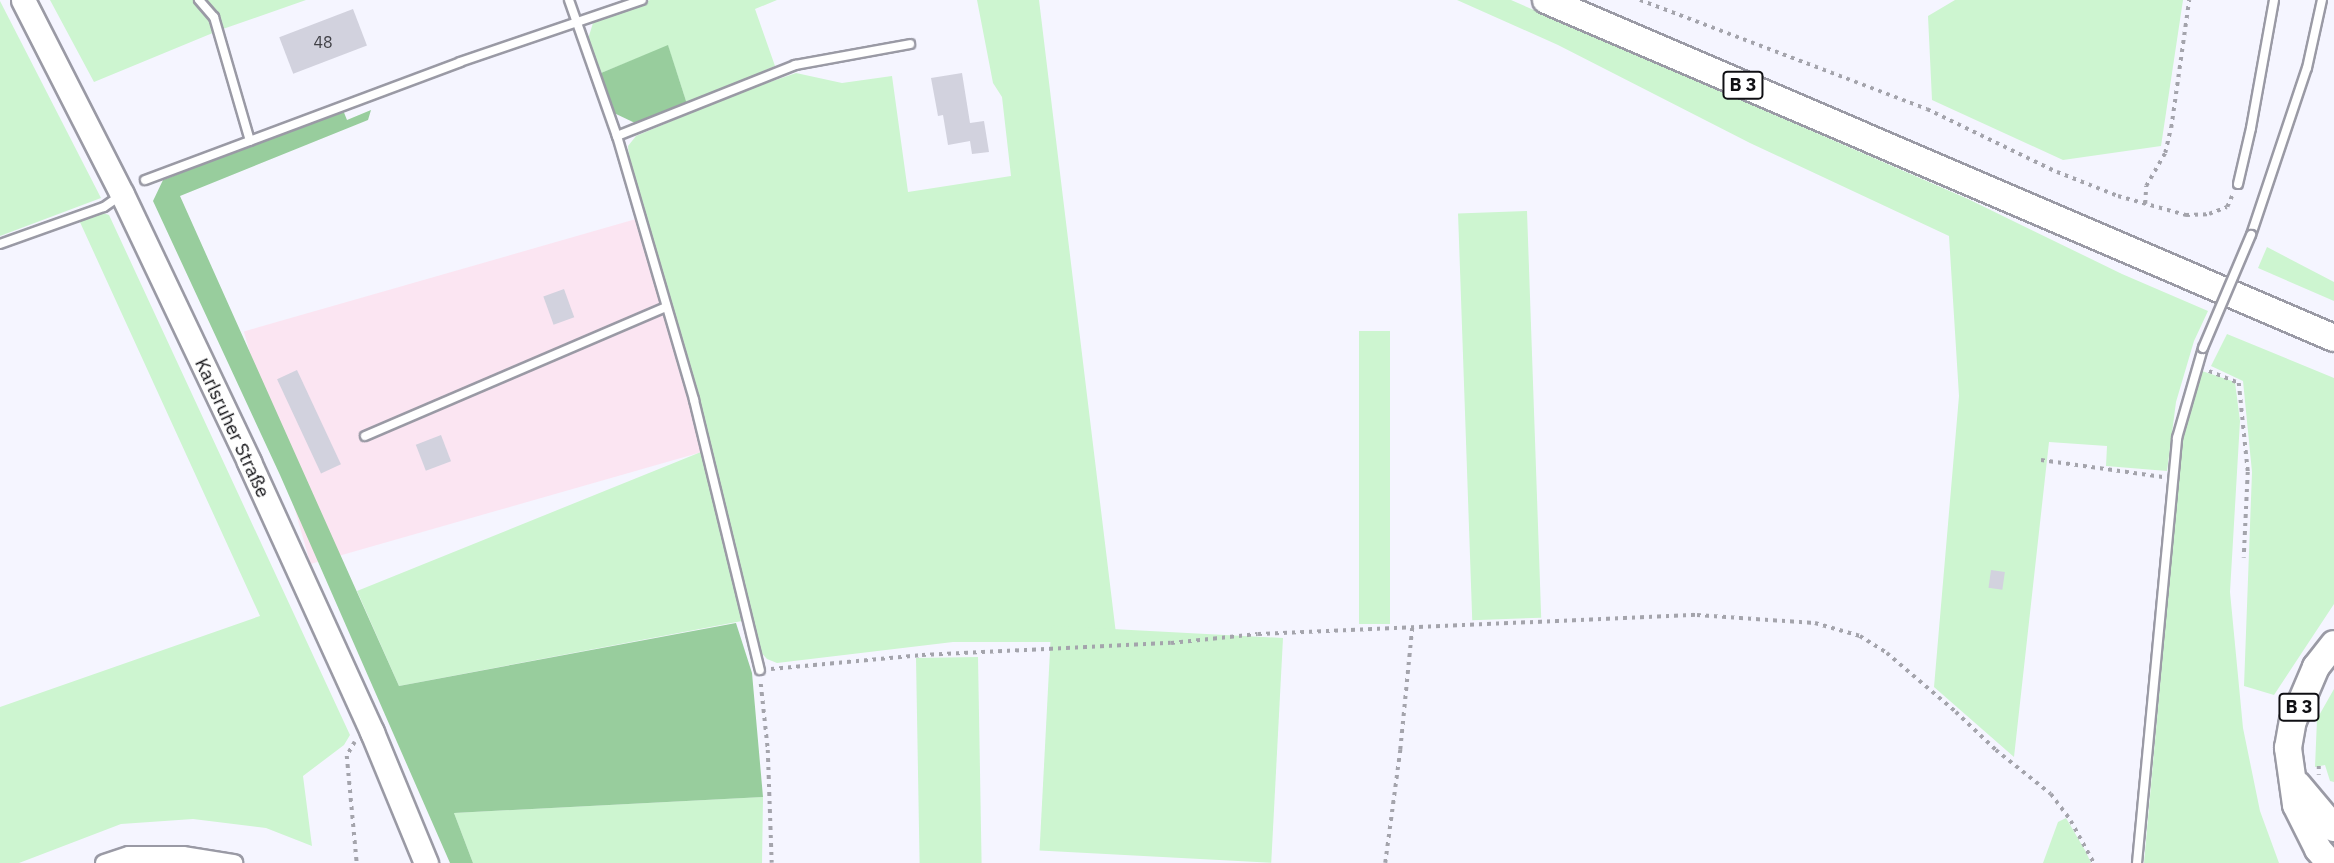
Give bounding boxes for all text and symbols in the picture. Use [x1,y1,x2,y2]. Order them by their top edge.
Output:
house number: 48 [313,32,333,52]
road number: B 3 [1722,70,1764,100]
street label: Karlsruher Straße [190,355,274,501]
road number: B 3 [2278,692,2320,722]

